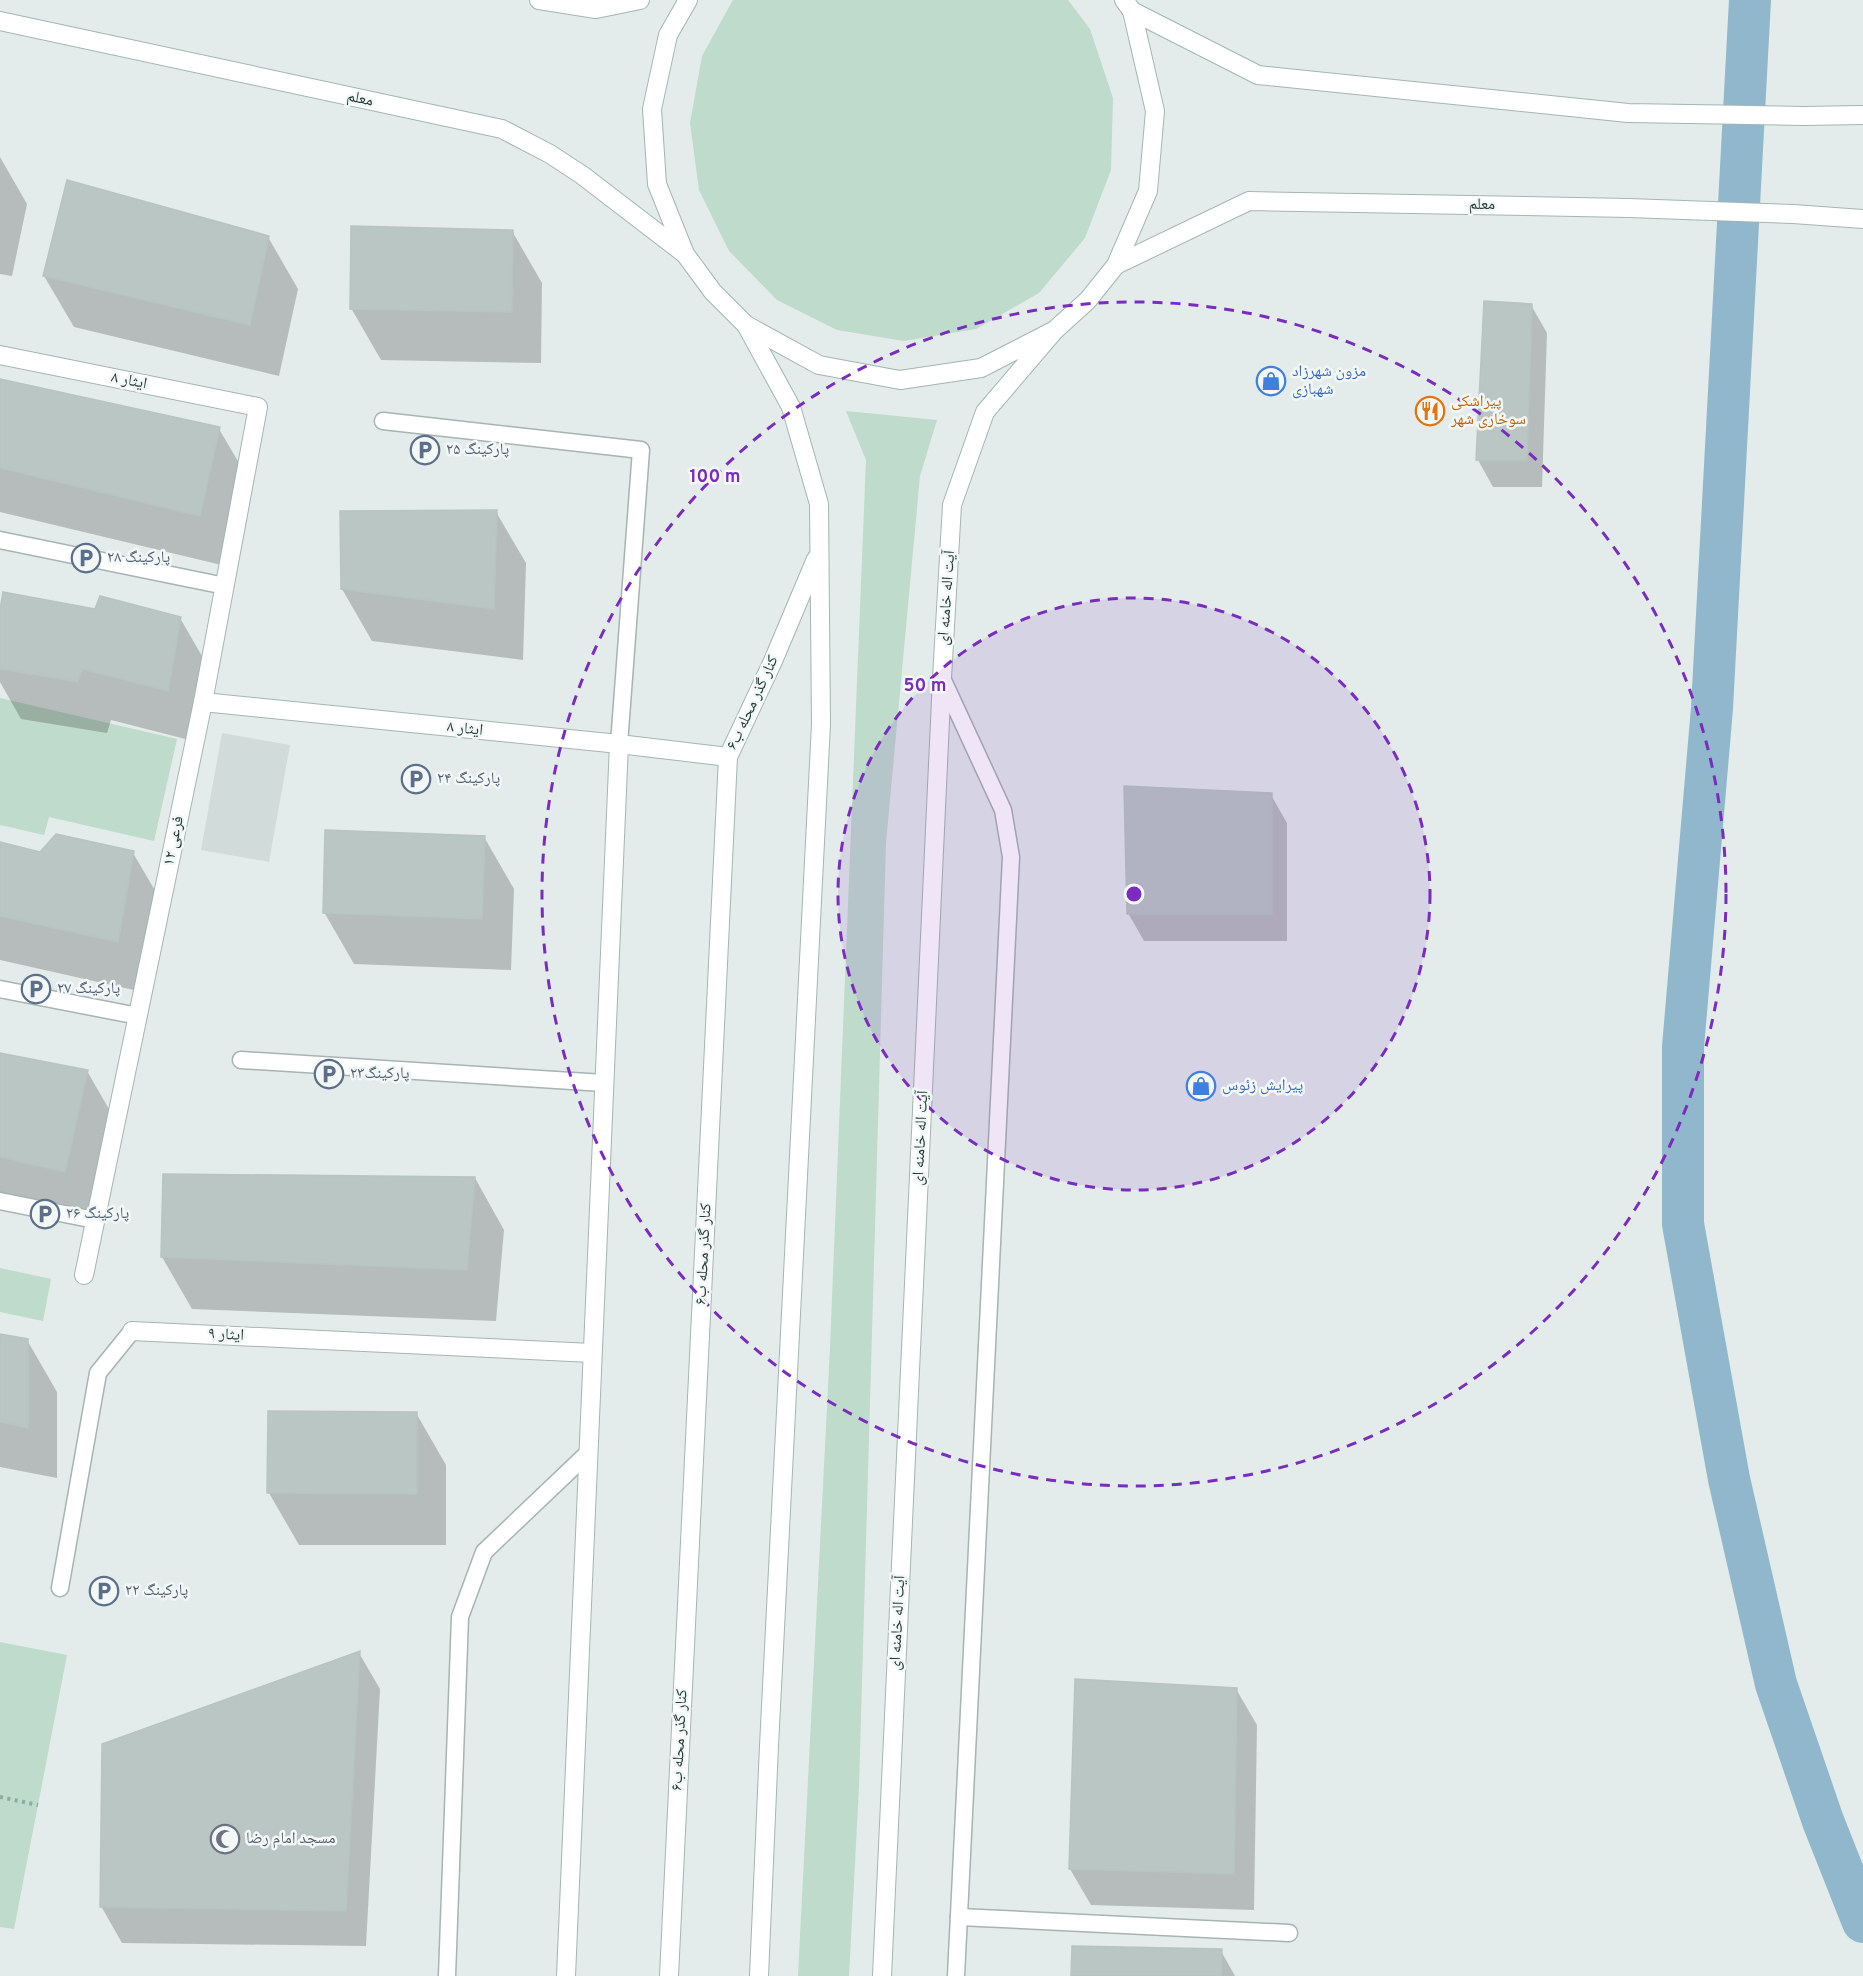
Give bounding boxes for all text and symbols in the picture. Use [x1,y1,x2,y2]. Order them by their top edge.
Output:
street label: معلم [345,86,375,112]
street label: معلم [1469,195,1495,215]
place label: مزون شهرزاد شهبازی [1292,362,1366,400]
shop icon: مزون شهرزاد شهبازی [1255,365,1287,397]
street label: ایثار ۸ [109,368,149,394]
place label: پیراشکی سوخاری شهر [1450,392,1526,430]
restaurant icon: پیراشکی سوخاری شهر [1414,395,1446,427]
parking icon: پارکینگ ۲۵ [409,434,441,466]
place label: پارکینگ ۲۵ [446,440,510,460]
text: 100 m [689,466,741,489]
parking icon: پارکینگ ۲۸ [70,542,102,574]
place label: پارکینگ ۲۸ [107,548,171,568]
street label: آیت اله خامنه ای [934,549,960,646]
street label: کنار گذر محله ب۶ [722,652,784,753]
text: 50 m [903,675,947,698]
street label: ایثار ۸ [446,717,484,741]
parking icon: پارکینگ ۲۴ [400,763,432,795]
place label: پارکینگ ۲۴ [437,769,501,789]
street label: فرعی ۱۲ [159,814,189,868]
centre of rings [1124,884,1144,904]
parking icon: پارکینگ ۲۷ [20,973,52,1005]
place label: پارکینگ ۲۷ [57,979,121,999]
parking icon: پارکینگ۲۳ [313,1058,345,1090]
place label: پارکینگ۲۳ [350,1064,410,1084]
shop icon: پیرایش زئوس [1185,1070,1217,1102]
place label: پیرایش زئوس [1222,1076,1304,1096]
street label: آیت اله خامنه ای [909,1089,934,1186]
parking icon: پارکینگ ۲۶ [29,1198,61,1230]
street label: کنار گذر محله ب۶ [691,1202,717,1305]
place label: پارکینگ ۲۶ [66,1204,130,1224]
street label: ایثار ۹ [207,1324,245,1346]
street label: آیت اله خامنه ای [886,1574,911,1671]
parking icon: پارکینگ ۲۲ [88,1575,120,1607]
place label: پارکینگ ۲۲ [125,1581,189,1601]
street label: کنار گذر محله ب۶ [667,1688,693,1791]
mosque icon: مسجد امام رضا [209,1823,241,1855]
place label: مسجد امام رضا [246,1829,335,1849]

